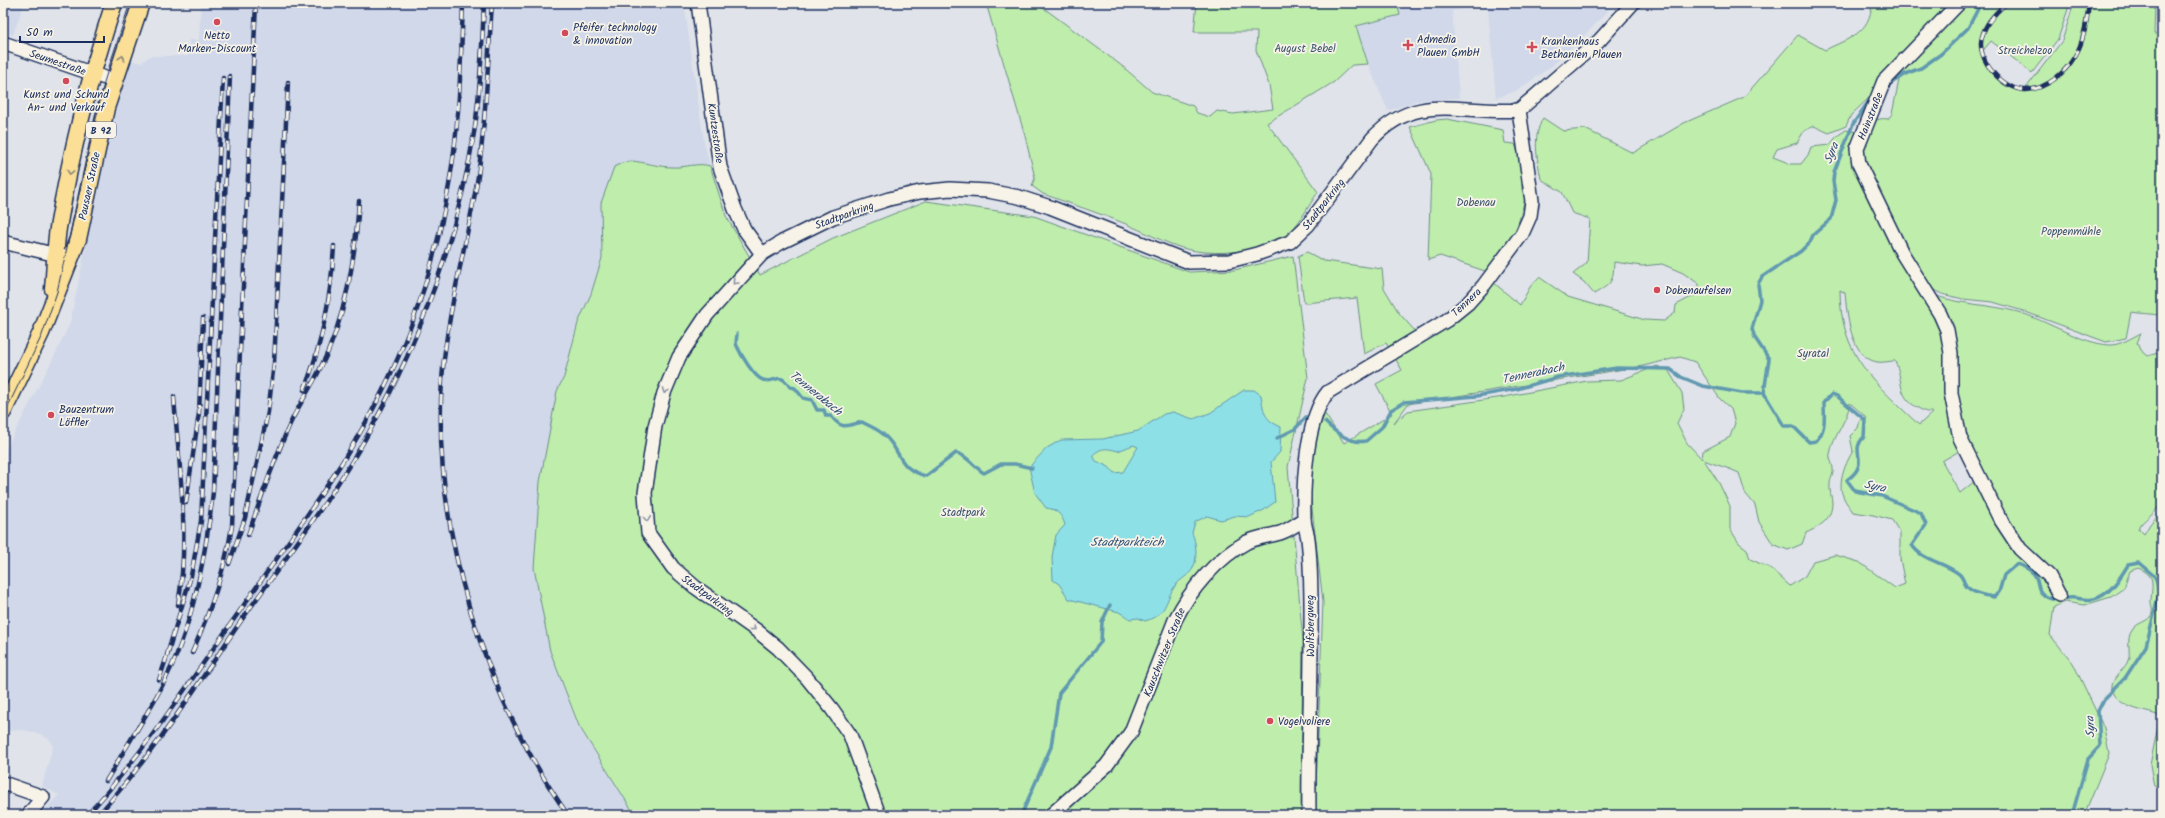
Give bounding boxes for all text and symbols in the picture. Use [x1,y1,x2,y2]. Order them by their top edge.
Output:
marker: Netto Marken-Discount [212,17,222,27]
scale bar [20,18,104,44]
place label: Pfeifer technology & innovation [573,19,658,50]
text: 50 m [26,23,53,42]
place label: Netto Marken-Discount [178,27,257,58]
marker: Pfeifer technology & innovation [560,28,570,38]
place label: Admedia Plauen GmbH [1417,31,1480,62]
place label: Krankenhaus Bethanien Plauen [1541,33,1622,64]
marker: Admedia Plauen GmbH [1402,39,1414,51]
park label: August Bebel [1274,40,1336,58]
marker: Krankenhaus Bethanien Plauen [1526,41,1538,53]
park label: Streichelzoo [1998,42,2052,60]
street label: Seumestraße [27,45,89,81]
one-way arrow [117,55,125,62]
marker: Kunst und Schund An- und Verkauf [61,76,71,86]
place label: Kunst und Schund An- und Verkauf [23,86,109,117]
street label: Hainstraße [1853,90,1889,143]
street label: Kuntzestraße [702,102,728,165]
road number: B 92 [86,122,116,138]
water label: Syra [1819,138,1845,167]
street label: Pausaer Straße [74,150,106,222]
one-way arrow [66,169,74,175]
street label: Stadtparkring [1298,175,1350,234]
park label: Dobenau [1456,194,1496,212]
street label: Stadtparkring [812,197,876,235]
park label: Poppenmühle [2041,223,2101,241]
one-way arrow [732,277,740,285]
place label: Dobenaufelsen [1665,282,1732,300]
street label: Tennera [1447,284,1486,322]
marker: Dobenaufelsen [1652,285,1662,295]
park label: Syratal [1797,345,1829,363]
water label: Tennerabach [1500,357,1568,389]
water label: Tennerabach [785,366,847,422]
one-way arrow [662,387,670,394]
place label: Bauzentrum Löffler [59,401,114,432]
marker: Bauzentrum Löffler [46,410,56,420]
water label: Syra [1862,475,1889,498]
park label: Stadtpark [941,504,986,522]
one-way arrow [642,516,651,522]
water label: Stadtparkteich [1091,533,1165,552]
street label: Stadtparkring [677,570,738,621]
street label: Wolfsbergweg [1301,595,1321,657]
street label: Kauschwitzer Straße [1139,605,1191,700]
one-way arrow [749,623,756,630]
place label: Vogelvoliere [1278,713,1330,731]
water label: Syra [2081,714,2100,738]
marker: Vogelvoliere [1265,716,1275,726]

